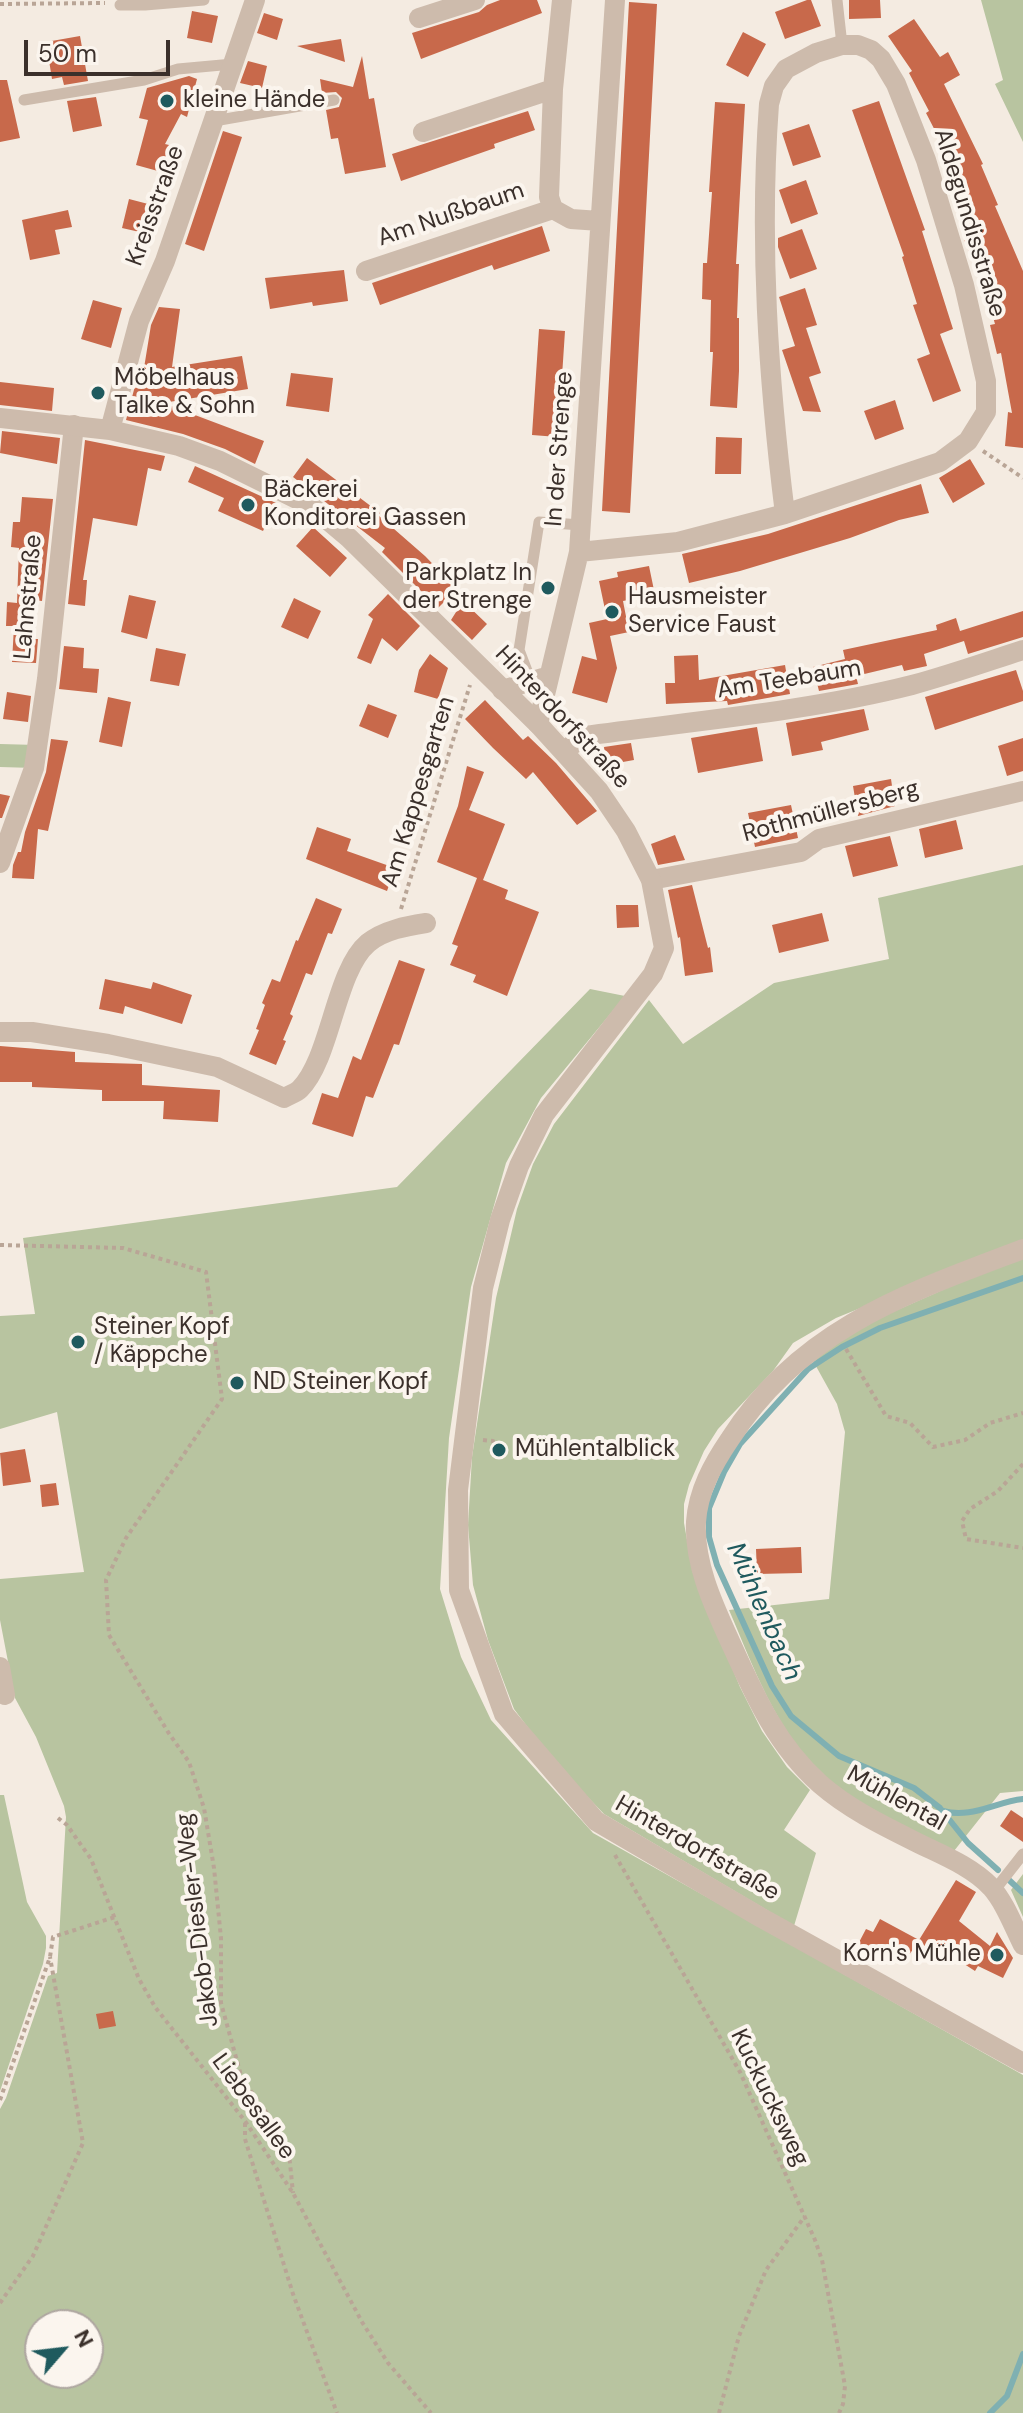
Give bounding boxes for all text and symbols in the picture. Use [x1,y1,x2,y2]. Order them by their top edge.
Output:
scale bar [28,24,174,74]
text: 50 m [38,38,97,69]
place label: kleine Hände [183,87,325,115]
marker: kleine Hände [158,92,176,110]
street label: Aldegundisstraße [927,125,1011,321]
street label: Kreisstraße [121,142,191,270]
street label: Am Nußbaum [374,176,528,254]
place label: Möbelhaus Talke & Sohn [114,365,255,421]
street label: In der Strenge [540,370,580,528]
marker: Möbelhaus Talke & Sohn [89,384,107,402]
place label: Bäckerei Konditorei Gassen [264,477,466,533]
marker: Bäckerei Konditorei Gassen [239,496,257,514]
street label: Lahnstraße [9,533,49,661]
place label: Parkplatz In der Strenge [402,560,532,616]
marker: Parkplatz In der Strenge [539,579,557,597]
place label: Hausmeister Service Faust [628,584,776,640]
marker: Hausmeister Service Faust [603,603,621,621]
street label: Hinterdorfstraße [488,641,636,795]
street label: Am Teebaum [715,654,863,706]
street label: Am Kappesgarten [376,693,462,891]
street label: Rothmüllersberg [740,775,922,849]
place label: Steiner Kopf / Käppche [94,1314,230,1370]
marker: Steiner Kopf / Käppche [69,1333,87,1351]
place label: ND Steiner Kopf [253,1369,428,1397]
marker: ND Steiner Kopf [228,1374,246,1392]
place label: Mühlentalblick [515,1436,675,1464]
marker: Mühlentalblick [490,1441,508,1459]
water label: Mühlenbach [719,1538,807,1686]
street label: Mühlental [842,1760,950,1838]
street label: Hinterdorfstraße [610,1790,784,1908]
street label: Jakob-Diesler-Weg [171,1811,225,2029]
place label: Korn's Mühle [843,1941,981,1969]
marker: Korn's Mühle [988,1946,1006,1964]
street label: Kuckucksweg [724,2025,814,2171]
street label: Liebesallee [205,2048,301,2166]
north arrow [24,2309,104,2389]
text: N [67,2325,100,2352]

